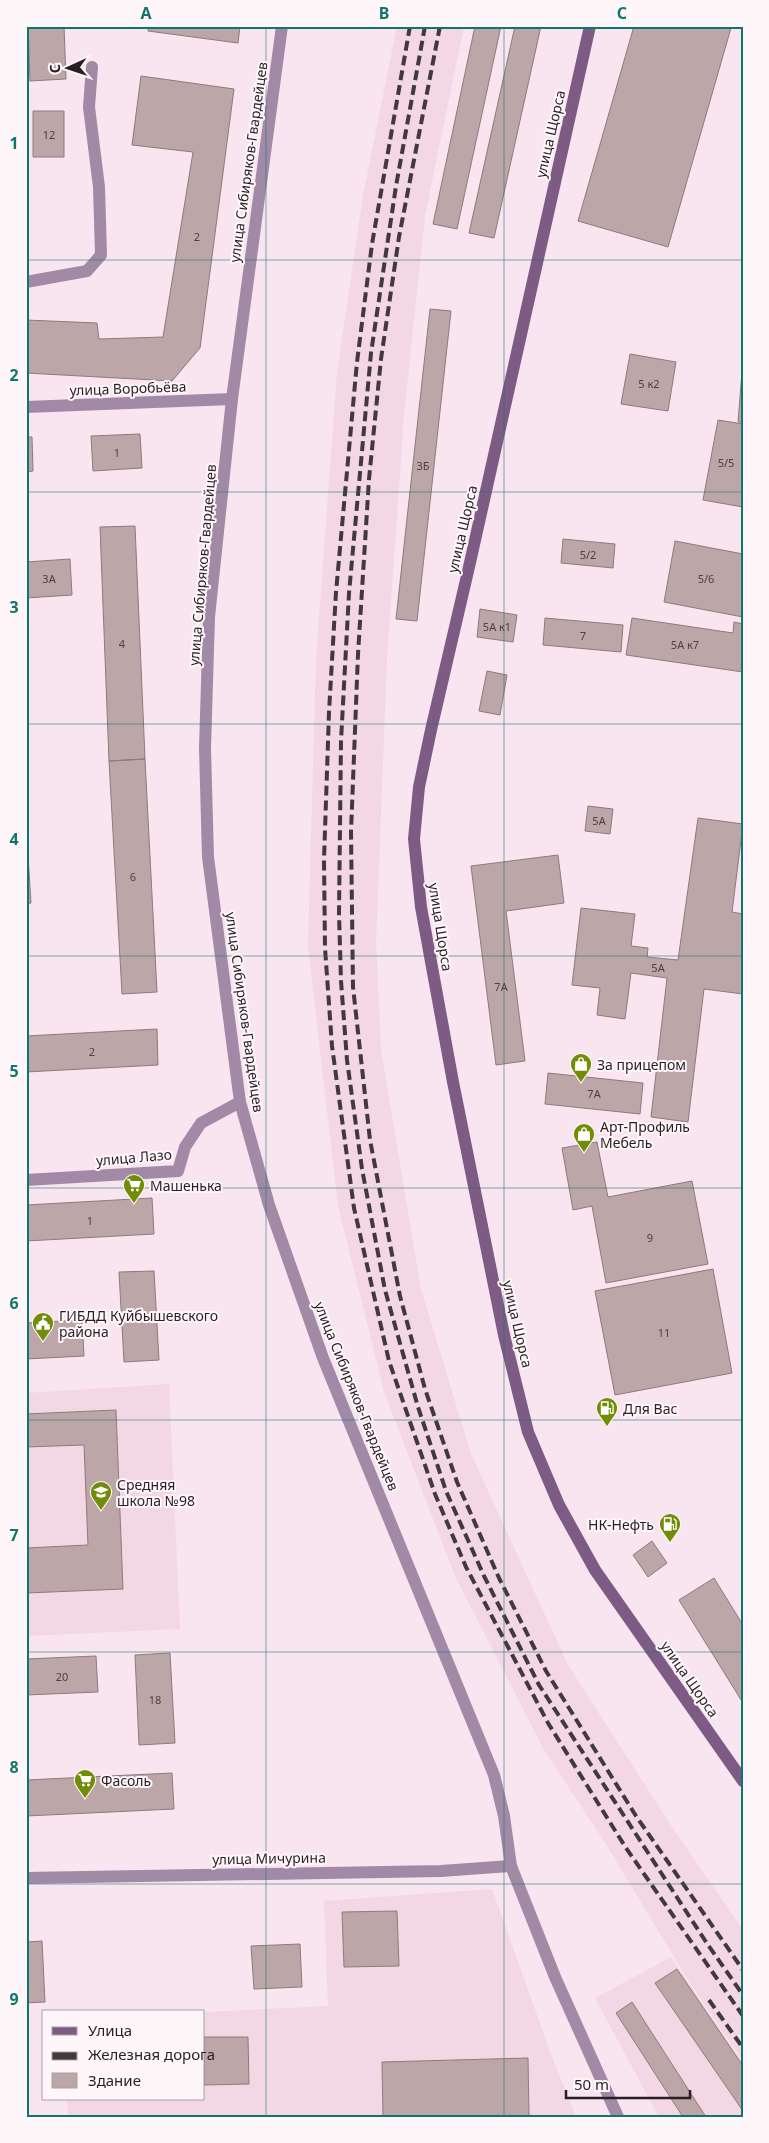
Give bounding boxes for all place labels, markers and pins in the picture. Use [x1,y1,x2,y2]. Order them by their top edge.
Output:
shop icon: За прицепом [569,1052,593,1083]
place label: За прицепом [597,1055,686,1074]
place label: Арт-Профиль Мебель [600,1117,690,1152]
shop icon: Арт-Профиль Мебель [572,1122,596,1153]
supermarket icon: Машенька [122,1173,146,1204]
place label: Машенька [150,1176,222,1195]
place label: ГИБДД Куйбышевского района [59,1306,218,1341]
public building icon: ГИБДД Куйбышевского района [31,1311,55,1342]
fuel station icon: Для Вас [595,1396,619,1427]
place label: Для Вас [623,1399,677,1418]
place label: Средняя школа №98 [117,1475,195,1510]
school or university icon: Средняя школа №98 [89,1480,113,1511]
fuel station icon: НК-Нефть [658,1512,682,1543]
place label: НК-Нефть [588,1515,654,1534]
supermarket icon: Фасоль [73,1768,97,1799]
place label: Фасоль [101,1771,151,1790]

